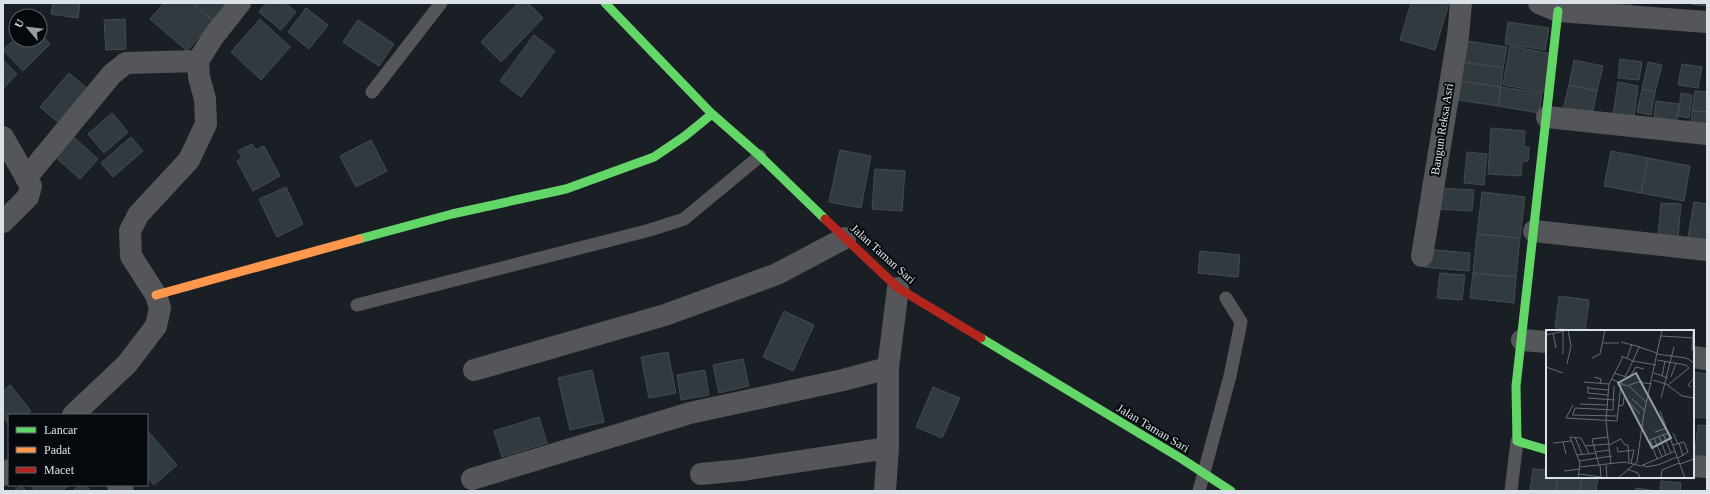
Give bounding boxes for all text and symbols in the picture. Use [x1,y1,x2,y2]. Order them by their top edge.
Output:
north arrow [8,8,48,48]
text: U [12,17,26,30]
street label: Bangun Reksa Asri [1428,81,1456,176]
street label: Jalan Taman Sari [848,221,919,287]
inset map [1546,330,1694,478]
street label: Jalan Taman Sari [1114,401,1192,456]
legend [8,414,148,486]
text: Lancar [44,423,77,437]
text: Padat [44,443,71,457]
text: Macet [44,463,75,477]

